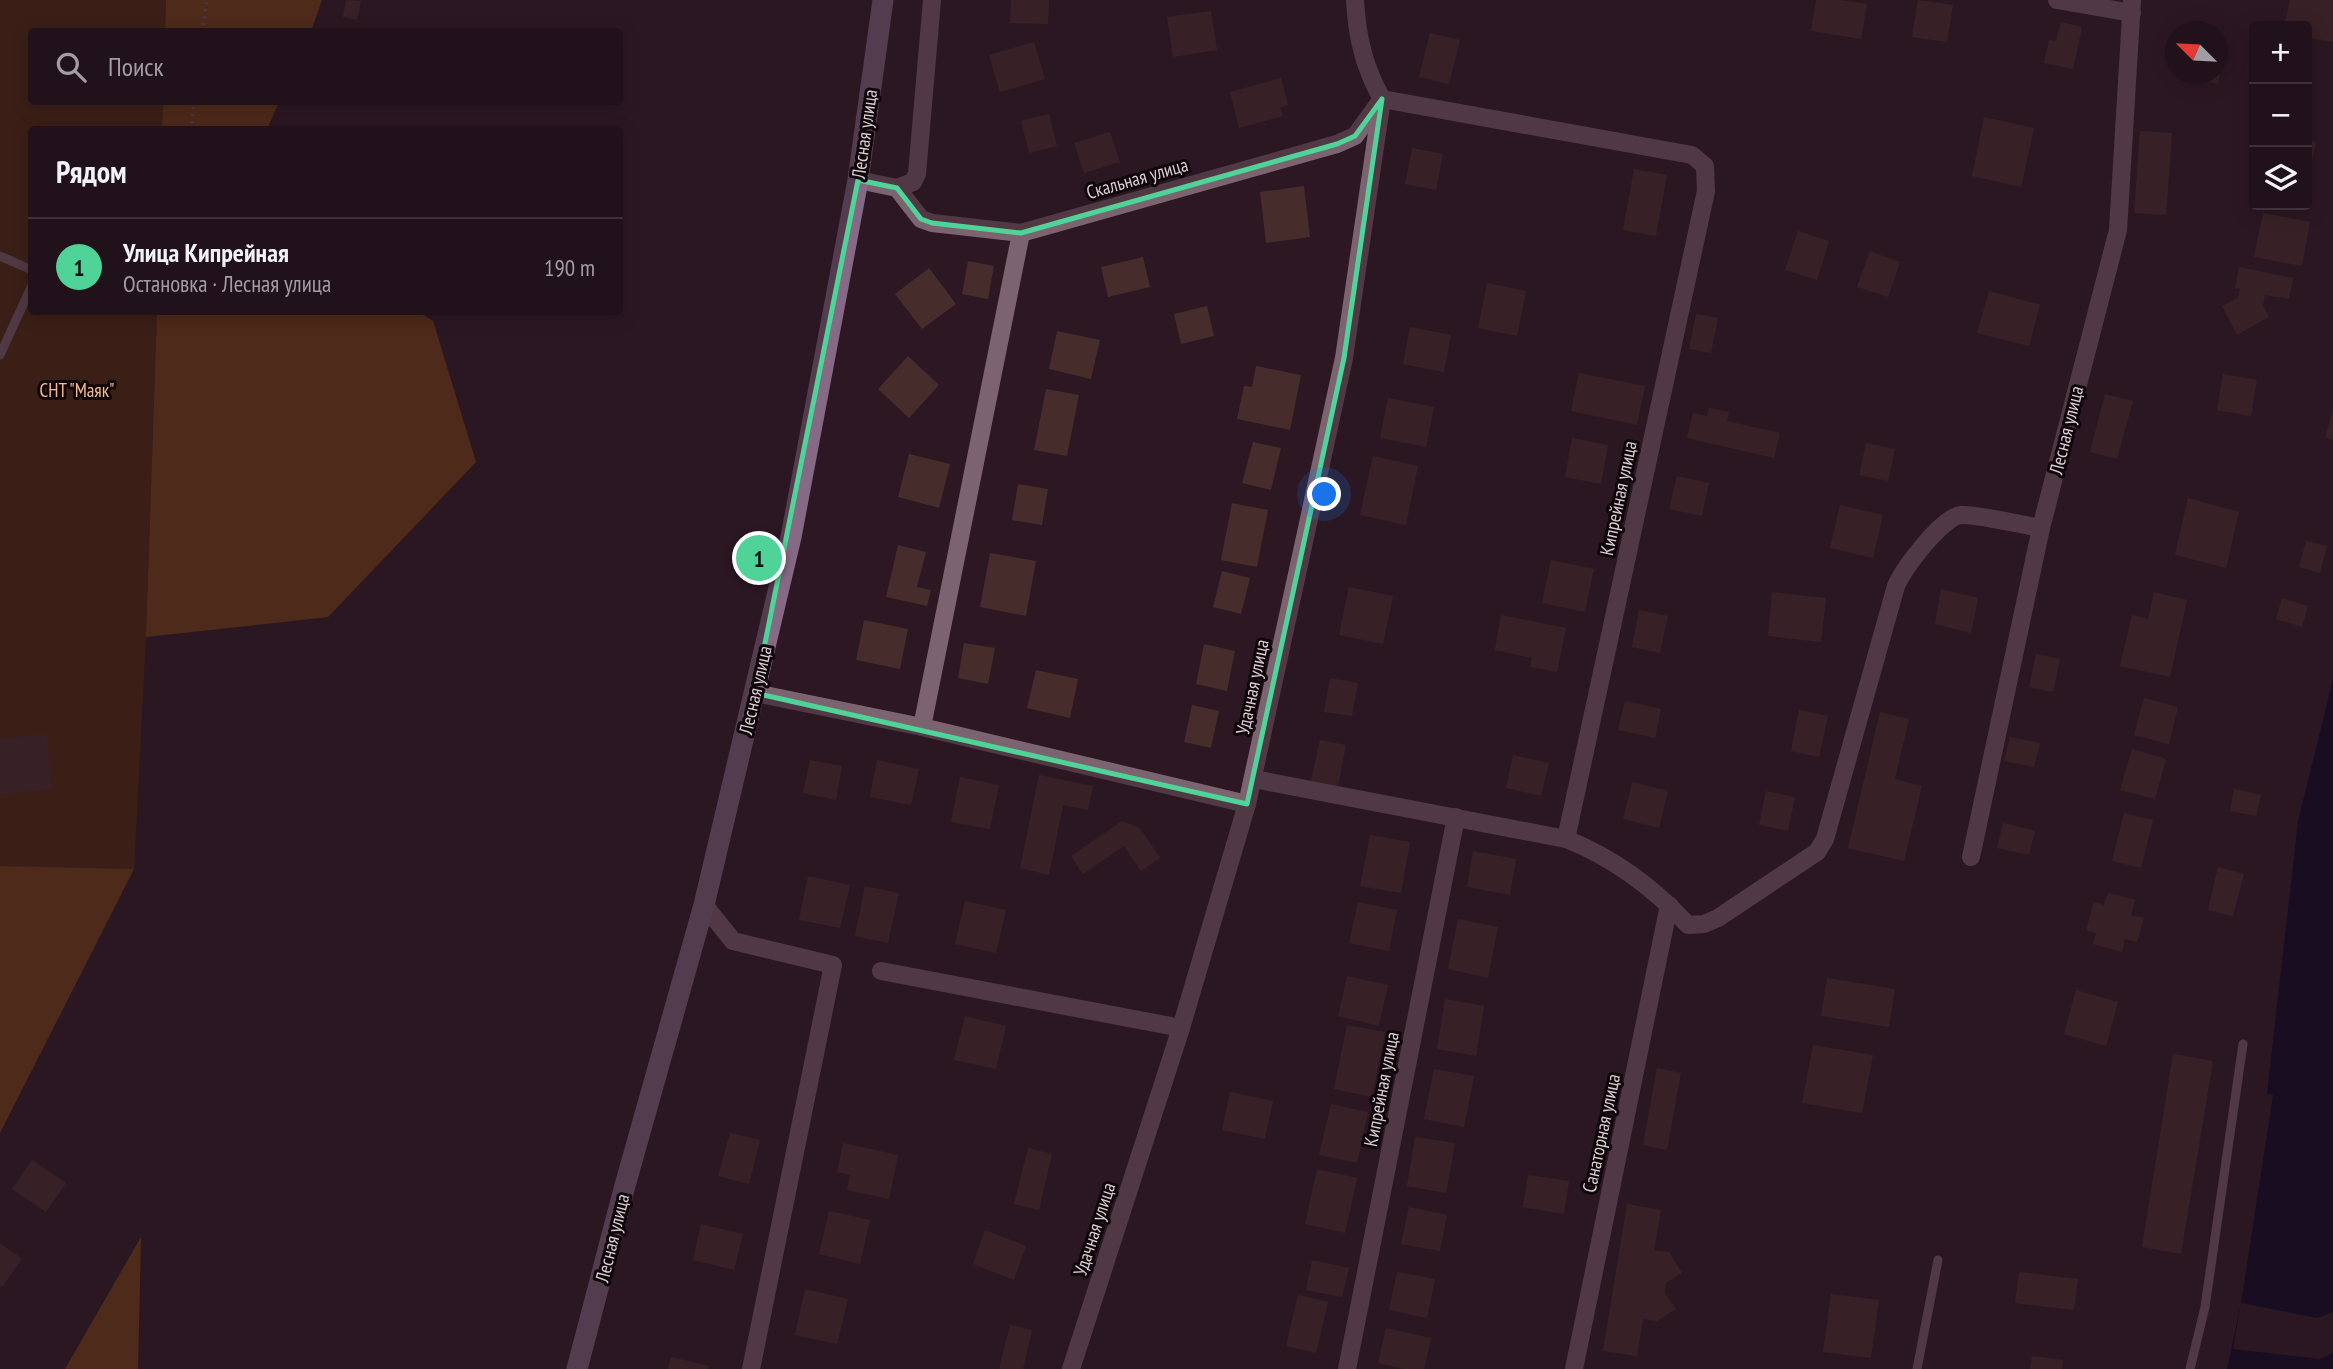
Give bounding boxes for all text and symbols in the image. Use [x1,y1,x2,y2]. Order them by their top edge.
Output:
north arrow [2165,21,2228,84]
map controls [2249,21,2312,210]
button: + [2249,21,2312,84]
search box [28,28,623,105]
icon: search [52,48,90,86]
text: Поиск [108,50,164,83]
button: − [2249,84,2312,147]
street label: Лесная улица [846,88,882,181]
button: layers [2249,147,2312,210]
text: Рядом [56,152,127,191]
street label: Скальная улица [1083,152,1191,204]
text: Улица Кипрейная [123,236,289,269]
text: 1 [74,253,85,282]
text: 190 m [544,253,595,282]
text: Остановка · Лесная улица [123,269,331,298]
park label: СНТ "Маяк" [40,378,115,402]
street label: Лесная улица [2043,383,2089,478]
street label: Кипрейная улица [1594,439,1642,557]
your location [1307,477,1341,511]
pin: 1 [736,532,782,584]
street label: Удачная улица [1230,637,1274,737]
street label: Лесная улица [733,643,777,738]
street label: Кипрейная улица [1358,1030,1404,1148]
street label: Санаторная улица [1577,1072,1625,1194]
street label: Удачная улица [1068,1179,1120,1279]
street label: Лесная улица [589,1191,635,1286]

